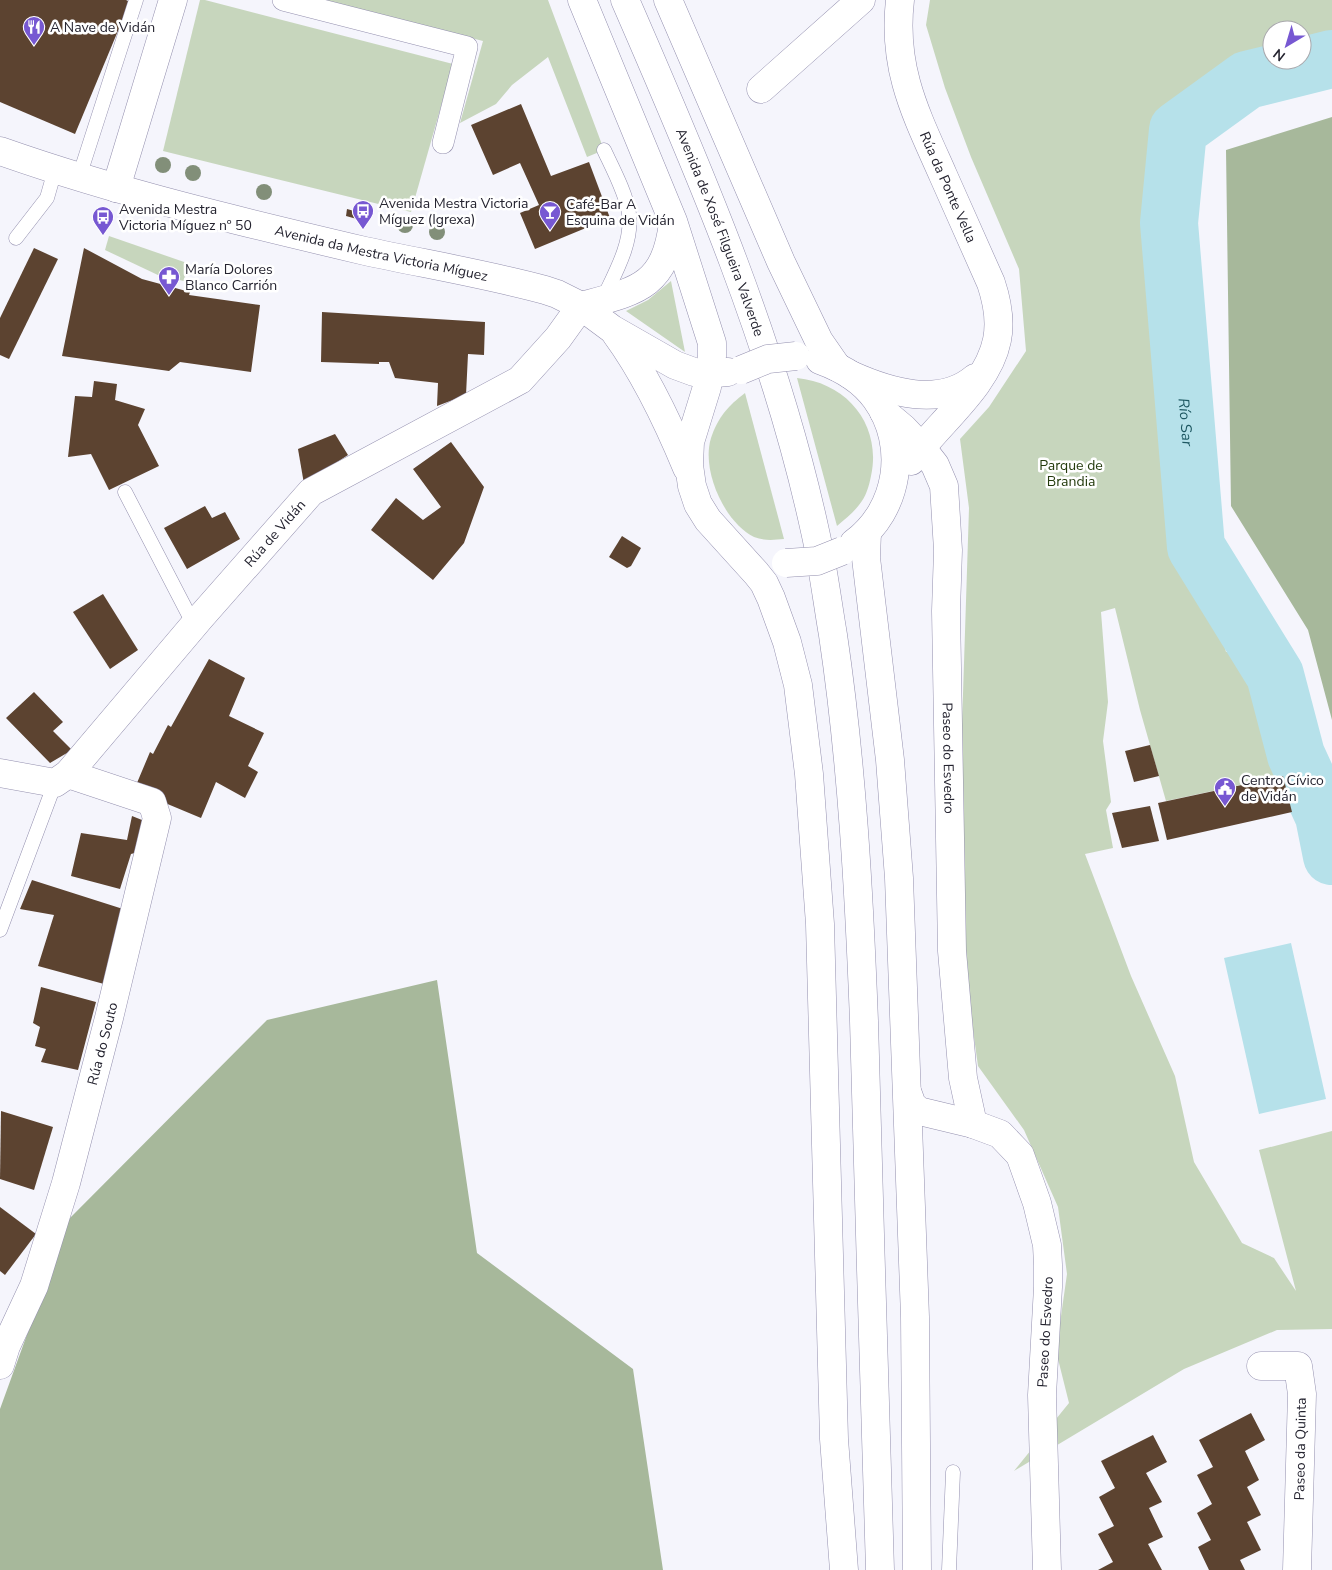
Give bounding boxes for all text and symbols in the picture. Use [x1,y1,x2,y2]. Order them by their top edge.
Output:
restaurant icon: A Nave de Vidán [22,15,46,46]
place label: A Nave de Vidán [50,18,155,37]
north arrow [1262,20,1312,70]
text: N [1269,44,1289,66]
street label: Avenida de Xosé Filgueira Valverde [671,125,768,339]
street label: Rúa da Ponte Vella [915,129,981,246]
place label: Avenida Mestra Victoria Míguez (Igrexa) [379,194,528,229]
place label: Café-Bar A Esquina de Vidán [566,195,675,230]
bus stop icon: Avenida Mestra Victoria Míguez (Igrexa) [351,199,375,230]
place label: Avenida Mestra Victoria Míguez nº 50 [118,200,252,235]
bar icon: Café-Bar A Esquina de Vidán [538,200,562,231]
bus stop icon: Avenida Mestra Victoria Míguez nº 50 [91,205,115,236]
street label: Avenida da Mestra Victoria Míguez [273,221,490,286]
place label: María Dolores Blanco Carrión [185,260,277,295]
pharmacy icon: María Dolores Blanco Carrión [157,265,181,296]
water label: Río Sar [1174,397,1198,448]
park label: Parque de Brandia [1039,456,1103,491]
street label: Rúa de Vidán [240,496,310,571]
street label: Paseo do Esvedro [938,702,959,814]
place label: Centro Cívico de Vidán [1241,771,1324,806]
public building icon: Centro Cívico de Vidán [1213,776,1237,807]
street label: Rúa do Souto [83,1000,122,1087]
street label: Paseo do Esvedro [1033,1276,1058,1388]
street label: Paseo da Quinta [1290,1397,1311,1501]

